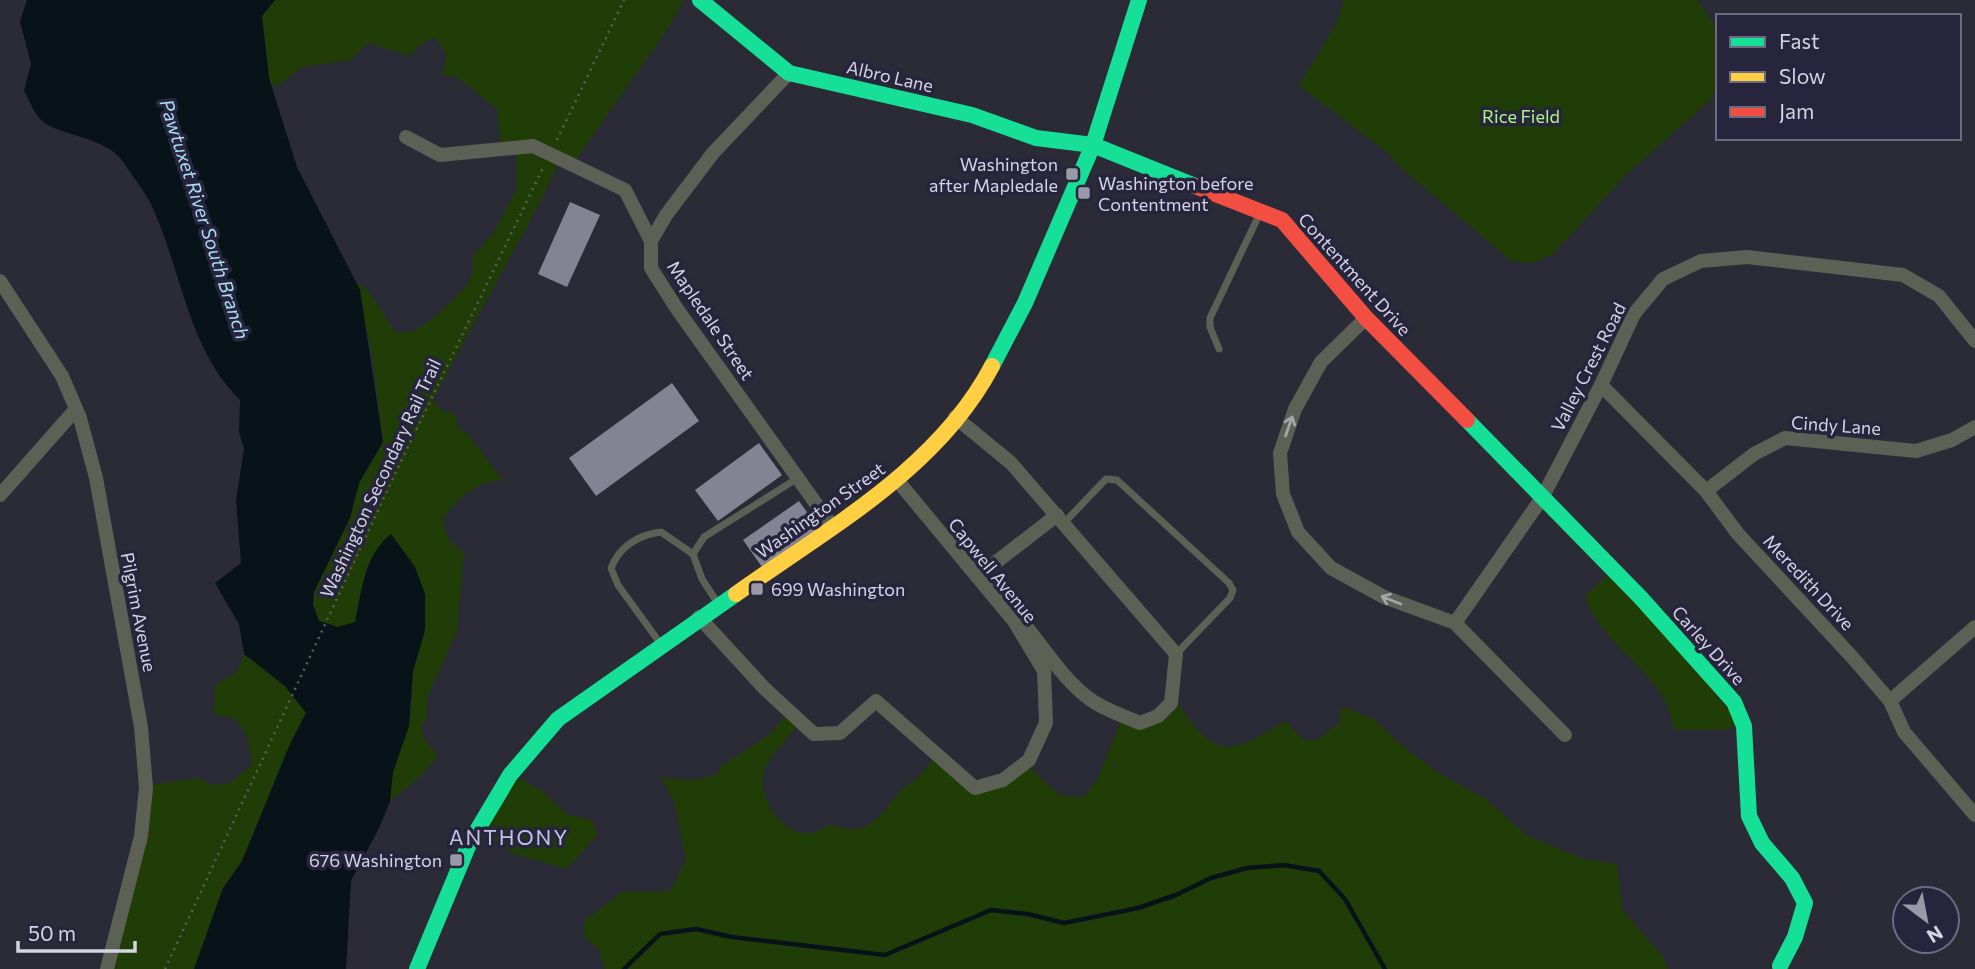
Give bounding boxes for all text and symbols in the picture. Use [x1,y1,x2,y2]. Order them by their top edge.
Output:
legend [1716,14,1961,140]
text: Fast [1779,28,1820,53]
street label: Albro Lane [845,55,935,97]
text: Slow [1779,63,1826,88]
water label: Pawtuxet River South Branch [155,96,255,342]
text: Jam [1779,98,1814,123]
park label: Rice Field [1482,105,1560,127]
place label: Washington after Mapledale [929,153,1058,196]
marker: Washington after Mapledale [1064,166,1080,182]
place label: Washington before Contentment [1098,172,1254,215]
marker: Washington before Contentment [1076,185,1092,201]
street label: Contentment Drive [1294,208,1416,340]
street label: Mapledale Street [663,256,759,384]
street label: Valley Crest Road [1546,299,1630,435]
street label: Washington Secondary Rail Trail [315,355,445,601]
street label: Cindy Lane [1790,411,1882,439]
one-way arrow [1283,415,1296,437]
street label: Washington Street [751,457,889,563]
street label: Capwell Avenue [944,513,1042,627]
street label: Meredith Drive [1759,530,1859,634]
street label: Pilgrim Avenue [117,550,161,674]
place label: 699 Washington [771,578,905,600]
marker: 699 Washington [749,581,765,597]
one-way arrow [1381,592,1402,605]
street label: Carley Drive [1668,601,1750,689]
district label: ANTHONY [449,824,569,849]
place label: 676 Washington [309,849,442,871]
marker: 676 Washington [448,852,464,868]
north arrow [1891,885,1961,955]
scale bar [18,909,135,953]
text: 50 m [28,920,76,945]
text: N [1923,921,1947,948]

